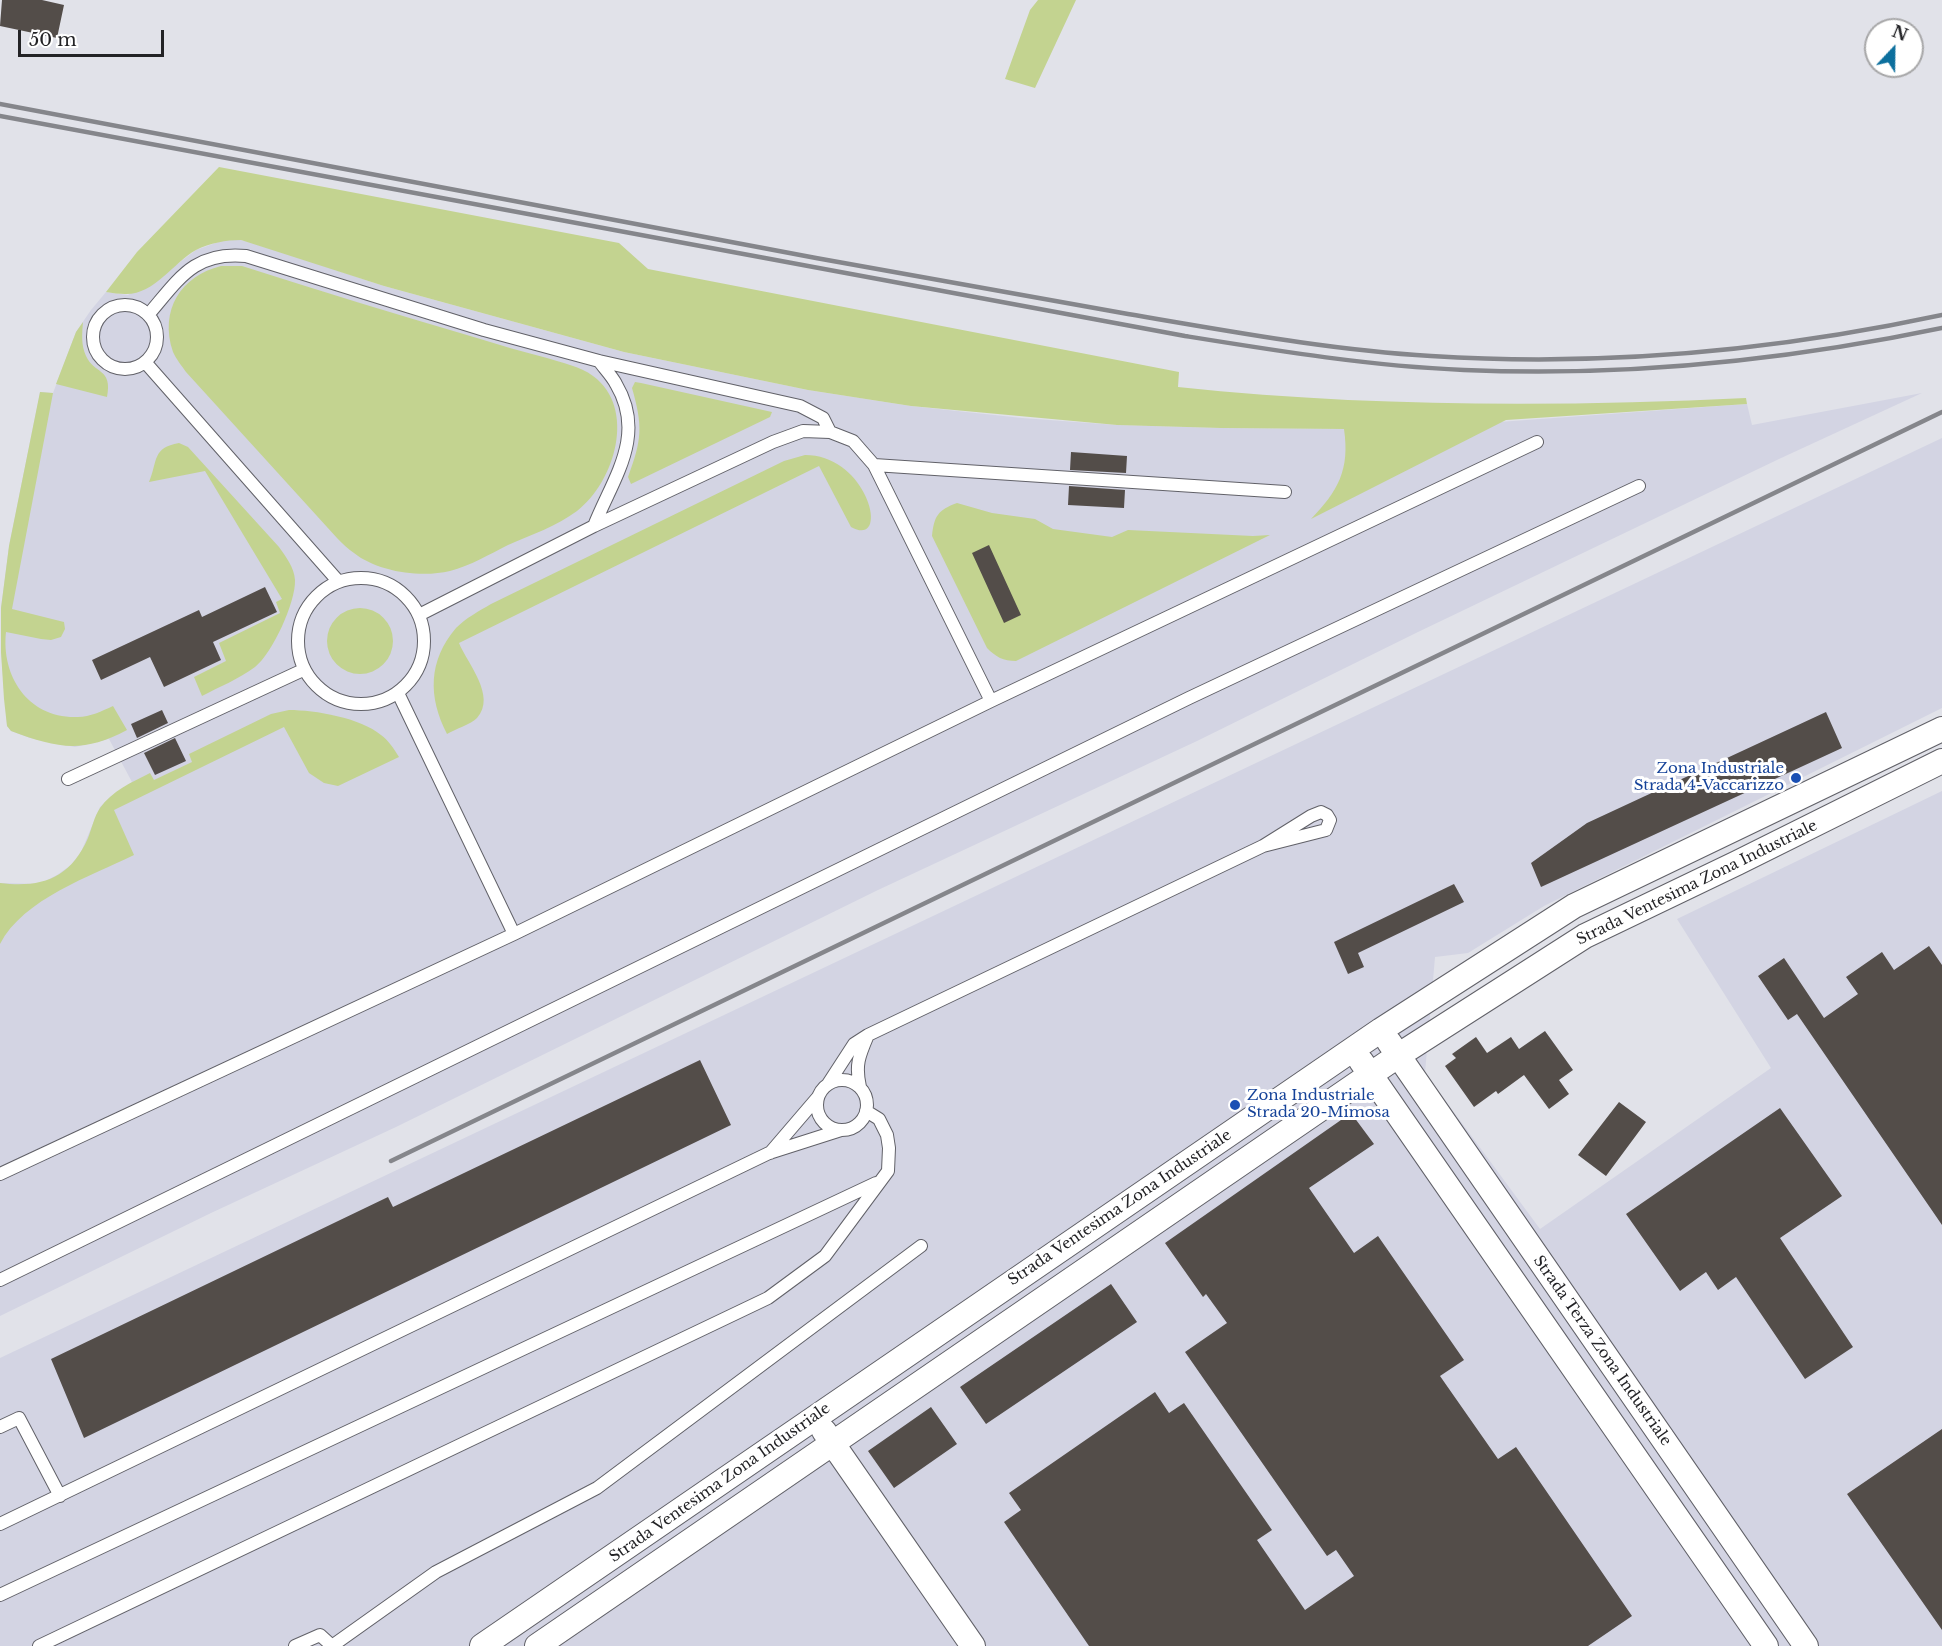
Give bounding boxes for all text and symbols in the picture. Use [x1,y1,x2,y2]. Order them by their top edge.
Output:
scale bar [21,18,166,56]
north arrow [1864,18,1924,78]
text: N [1889,21,1911,45]
text: 50 m [29,29,77,51]
place label: Zona Industriale Strada 4-Vaccarizzo [1634,760,1784,795]
marker: Zona Industriale Strada 4-Vaccarizzo [1789,771,1803,785]
street label: Strada Ventesima Zona Industriale [1574,817,1820,949]
place label: Zona Industriale Strada 20-Mimosa [1247,1087,1390,1122]
marker: Zona Industriale Strada 20-Mimosa [1228,1098,1242,1112]
street label: Strada Ventesima Zona Industriale [1005,1126,1235,1290]
street label: Strada Terza Zona Industriale [1529,1252,1675,1450]
street label: Strada Ventesima Zona Industriale [606,1400,834,1566]

